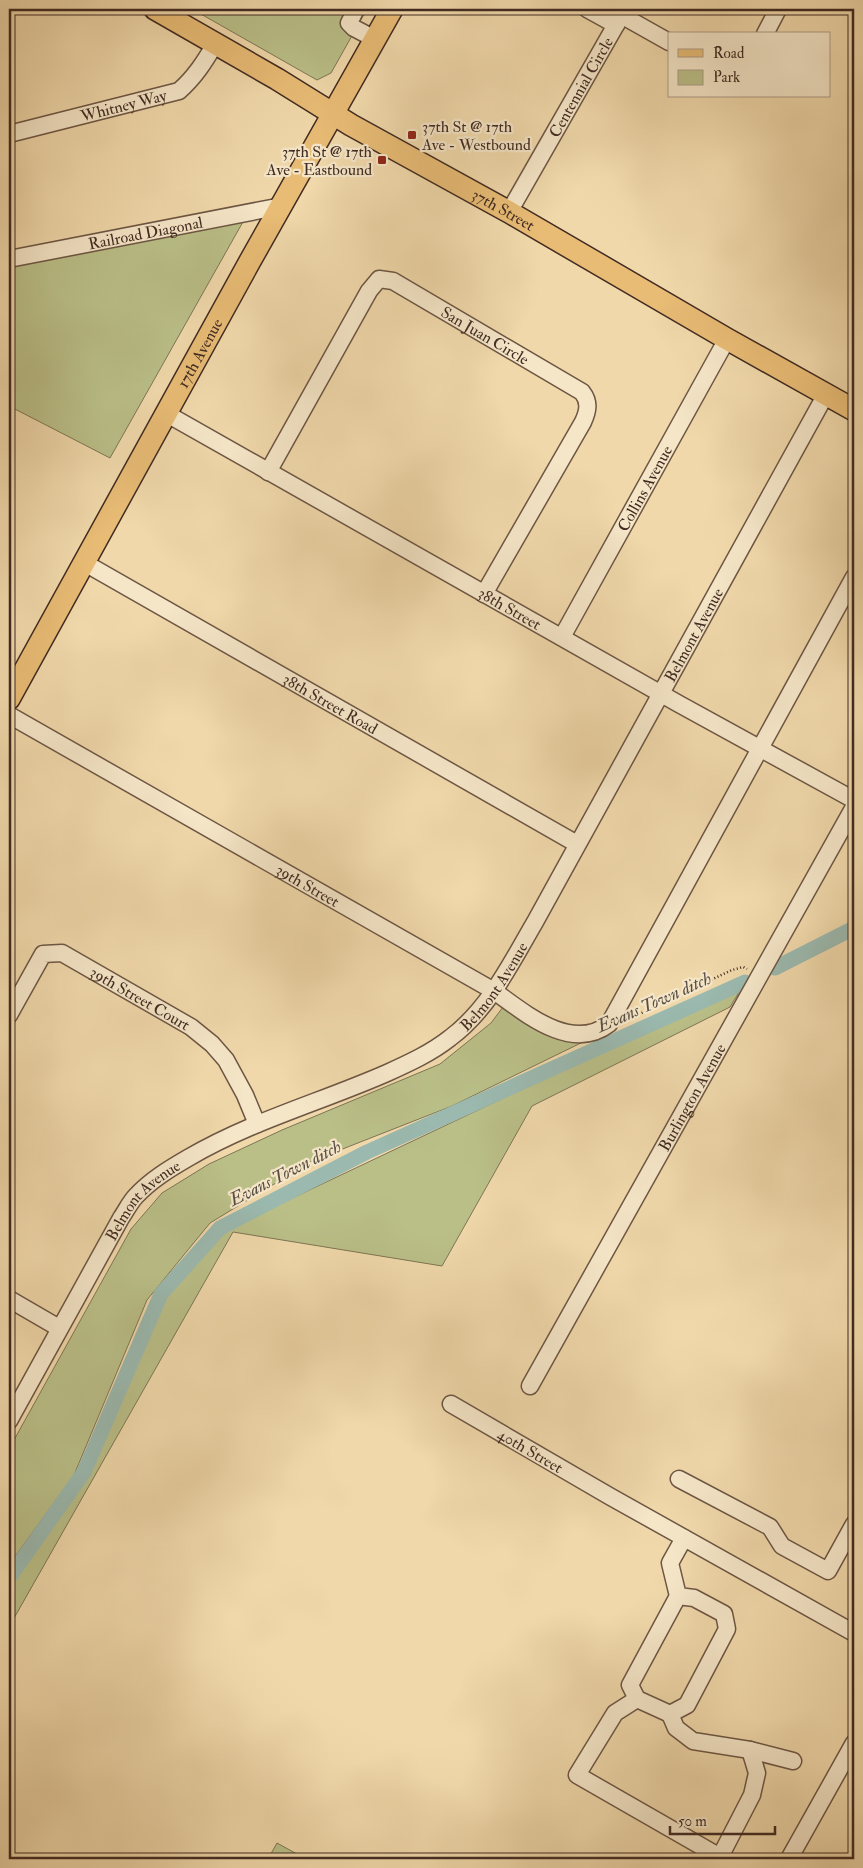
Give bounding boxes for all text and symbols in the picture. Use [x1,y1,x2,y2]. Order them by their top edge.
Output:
legend [668,32,830,98]
street label: Centennial Circle [545,34,618,141]
text: Road [713,44,745,63]
text: Park [713,68,740,87]
street label: Whitney Way [78,85,170,127]
place label: 37th St @ 17th Ave - Westbound [421,117,531,155]
marker: 37th St @ 17th Ave - Westbound [406,129,418,141]
place label: 37th St @ 17th Ave - Eastbound [266,142,373,180]
marker: 37th St @ 17th Ave - Eastbound [376,154,388,166]
street label: 37th Street [468,185,538,236]
street label: Railroad Diagonal [87,213,205,254]
street label: San Juan Circle [437,302,533,370]
street label: 17th Avenue [173,315,228,392]
street label: Collins Avenue [613,442,677,535]
street label: 38th Street [474,583,544,635]
street label: Belmont Avenue [660,584,728,686]
street label: 38th Street Road [279,669,381,739]
street label: 39th Street [272,860,343,912]
street label: Belmont Avenue [456,939,532,1036]
street label: 39th Street Court [86,962,193,1035]
water label: Evans Town ditch [592,967,715,1038]
street label: Burlington Avenue [654,1040,731,1155]
water label: Evans Town ditch [224,1135,345,1212]
street label: Belmont Avenue [101,1156,184,1244]
street label: 40th Street [494,1424,566,1478]
scale bar [670,1803,776,1835]
text: 50 m [678,1812,707,1831]

